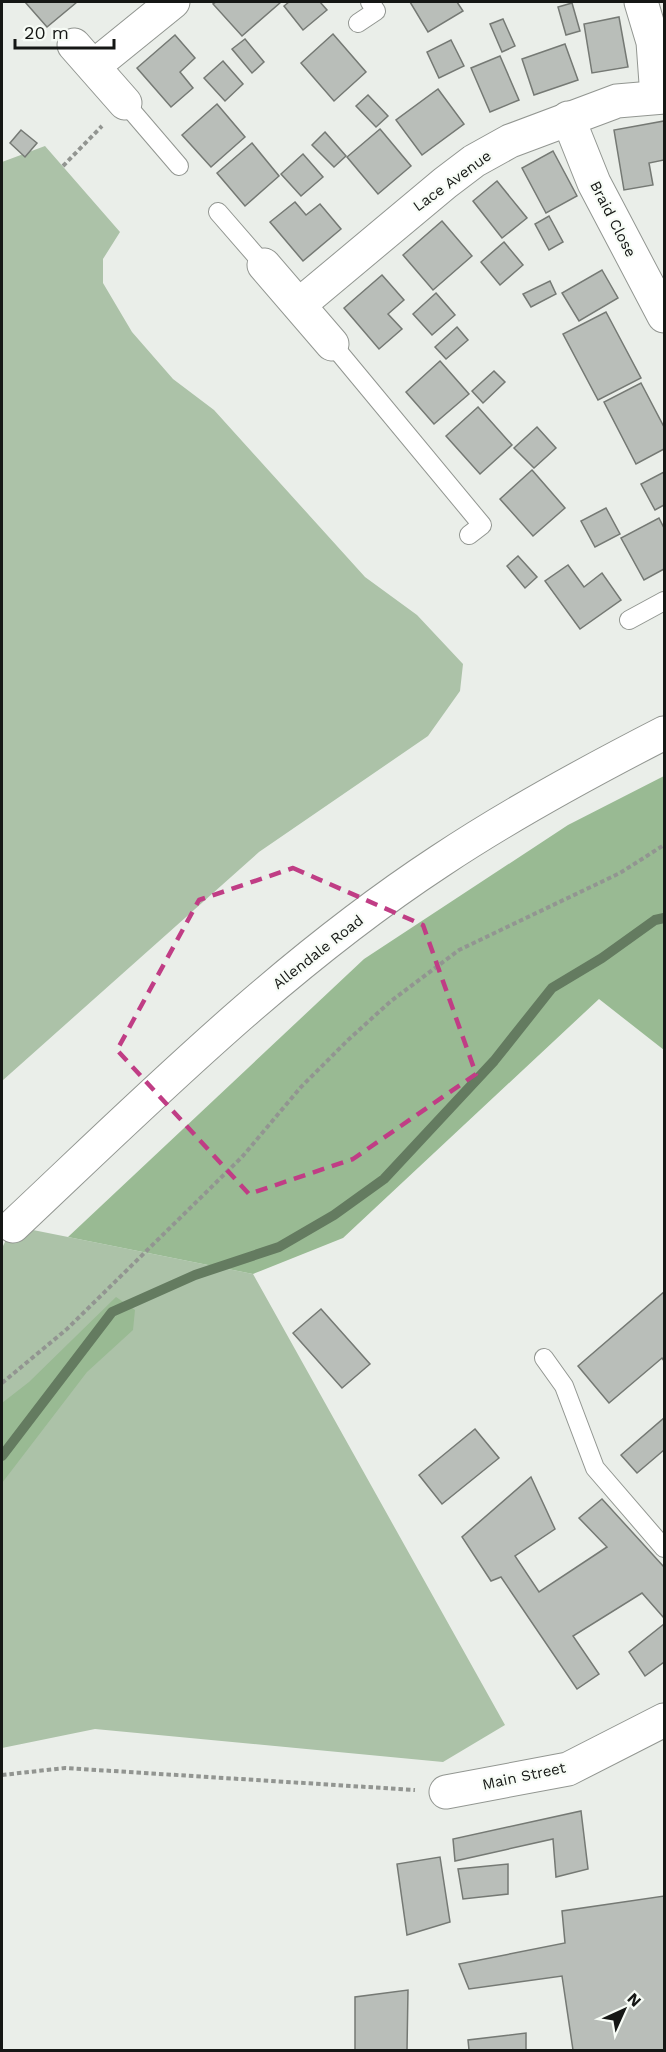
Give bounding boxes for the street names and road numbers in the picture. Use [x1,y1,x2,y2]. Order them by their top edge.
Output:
street label: Lace Avenue [409,147,495,215]
street label: Braid Close [586,178,640,260]
street label: Allendale Road [269,911,367,993]
street label: Main Street [481,1758,568,1794]

